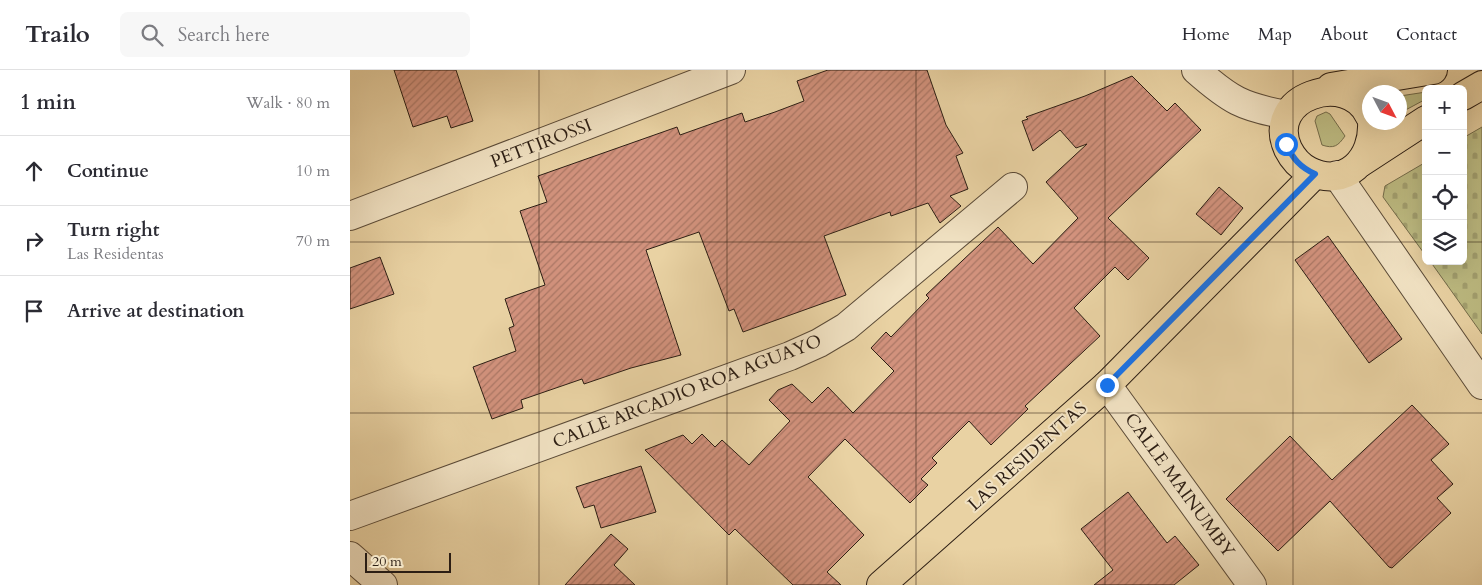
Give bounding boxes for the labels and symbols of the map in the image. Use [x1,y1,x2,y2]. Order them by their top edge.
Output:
north arrow [1362,85,1407,130]
street label: PETTIROSSI [487,113,595,174]
route start [1275,133,1298,156]
street label: CALLE ARCADIO ROA AGUAYO [549,328,825,454]
route end [1096,374,1119,397]
street label: LAS RESIDENTAS [962,396,1092,517]
street label: CALLE MAINUMBY [1119,408,1241,563]
scale bar [365,550,451,573]

